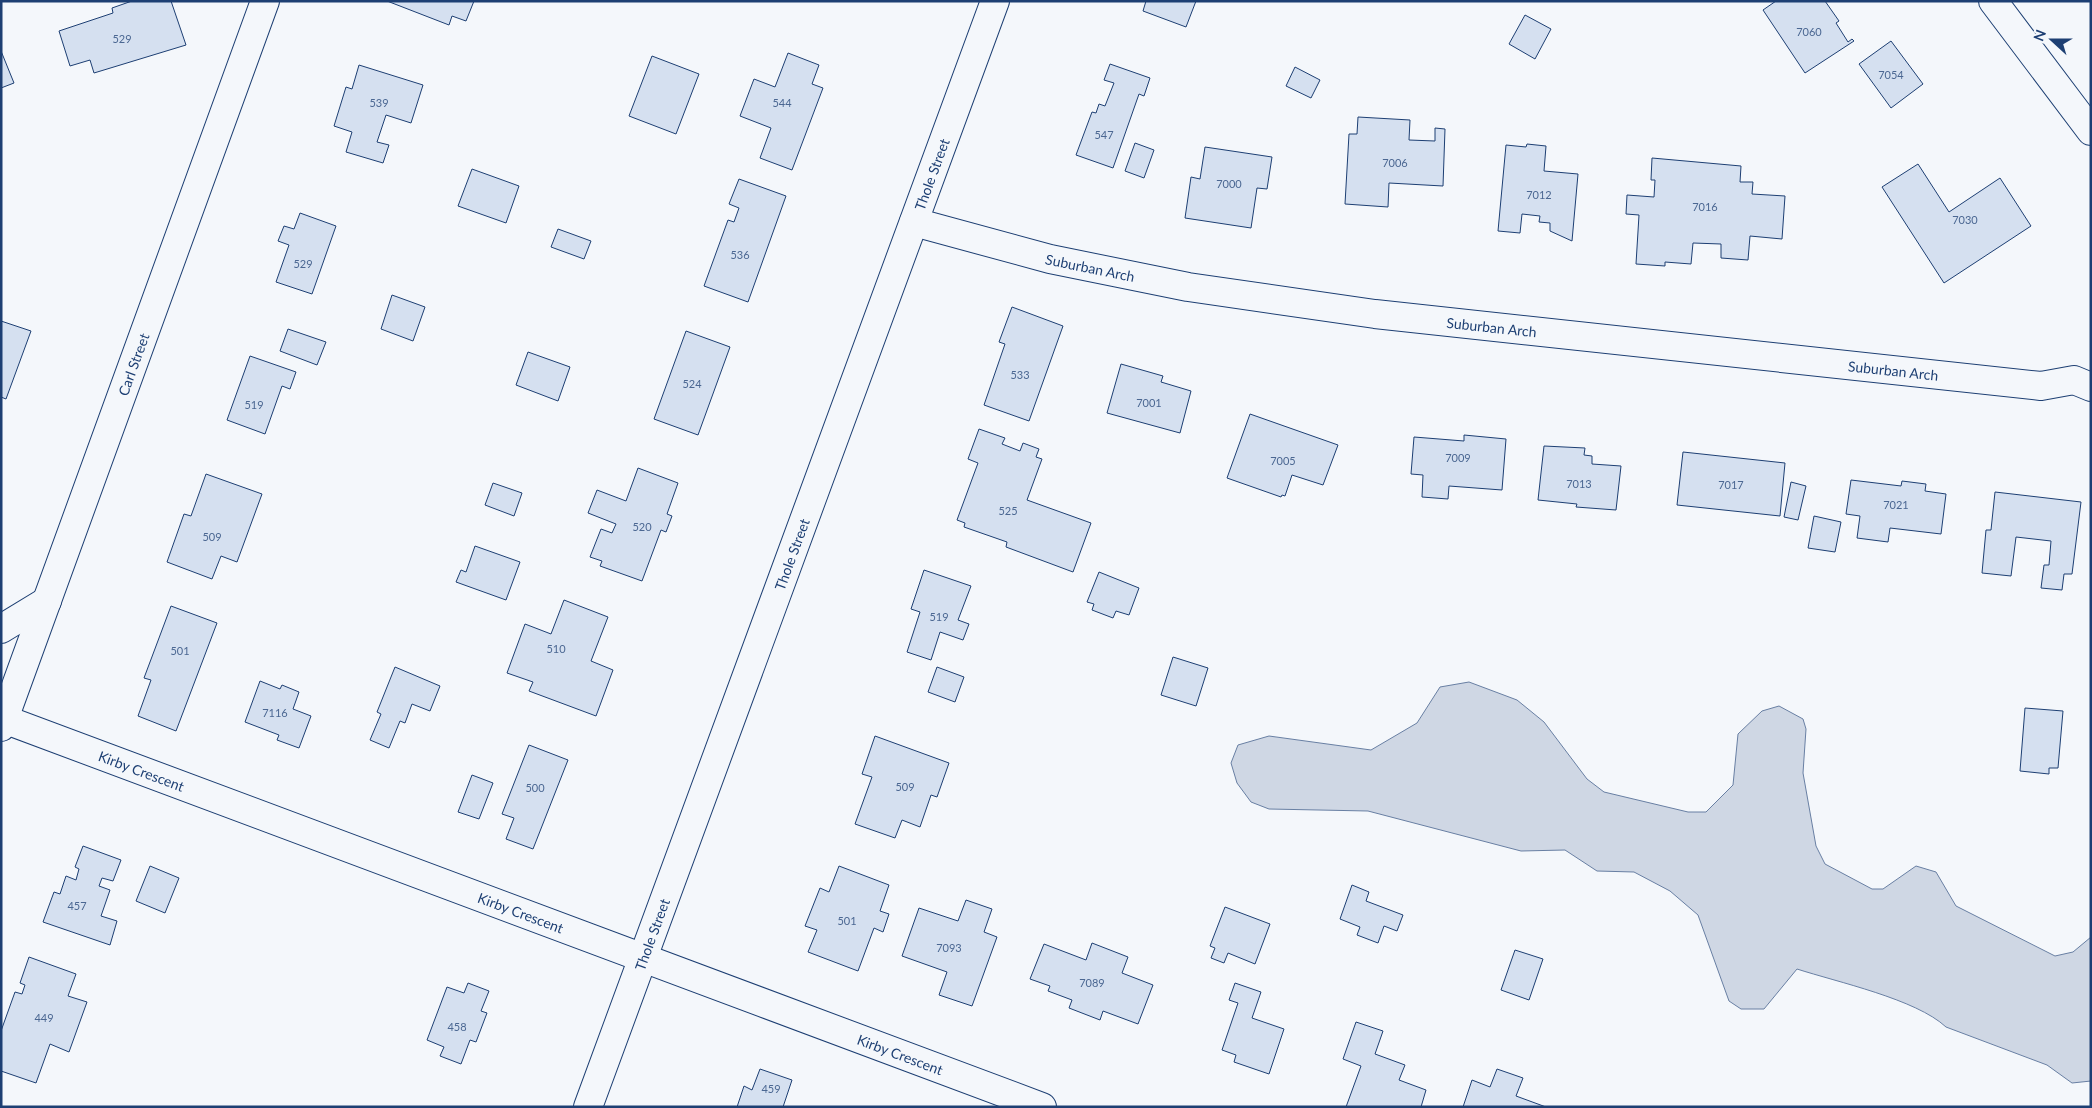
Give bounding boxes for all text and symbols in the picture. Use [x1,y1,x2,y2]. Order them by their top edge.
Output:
north arrow [2027,15,2077,65]
house number: 7060 [1796,25,1822,38]
text: N [2030,27,2049,43]
house number: 529 [112,32,132,45]
house number: 7054 [1878,68,1904,81]
house number: 539 [369,96,389,109]
house number: 544 [772,96,792,109]
house number: 547 [1094,128,1114,141]
street label: Thole Street [910,136,952,212]
house number: 7006 [1382,156,1408,169]
house number: 7000 [1216,177,1242,190]
house number: 7012 [1526,188,1552,201]
house number: 7016 [1692,200,1718,213]
house number: 7030 [1952,213,1978,226]
house number: 536 [730,248,750,261]
street label: Suburban Arch [1044,250,1136,284]
house number: 529 [293,257,313,270]
street label: Suburban Arch [1446,313,1538,340]
street label: Carl Street [114,331,152,398]
street label: Suburban Arch [1847,357,1939,383]
house number: 533 [1010,368,1030,381]
house number: 524 [682,377,702,390]
house number: 7001 [1136,396,1162,409]
house number: 519 [244,398,264,411]
house number: 7009 [1445,451,1471,464]
house number: 7005 [1270,454,1296,467]
house number: 7013 [1566,477,1592,490]
house number: 7017 [1718,478,1744,491]
house number: 7021 [1883,498,1909,511]
house number: 525 [998,504,1018,517]
street label: Thole Street [770,516,812,592]
house number: 520 [632,520,652,533]
house number: 509 [202,530,222,543]
house number: 519 [929,610,949,623]
house number: 510 [546,642,566,655]
house number: 501 [170,644,190,657]
house number: 7116 [262,706,288,719]
street label: Kirby Crescent [96,747,187,794]
house number: 509 [895,780,915,793]
house number: 500 [525,781,545,794]
street label: Kirby Crescent [476,889,566,936]
street label: Thole Street [631,896,672,973]
house number: 457 [67,899,87,912]
house number: 501 [837,914,857,927]
house number: 7093 [936,941,962,954]
house number: 7089 [1079,976,1105,989]
house number: 449 [34,1011,54,1024]
house number: 458 [447,1020,467,1033]
street label: Kirby Crescent [855,1030,945,1078]
house number: 459 [761,1082,781,1095]

